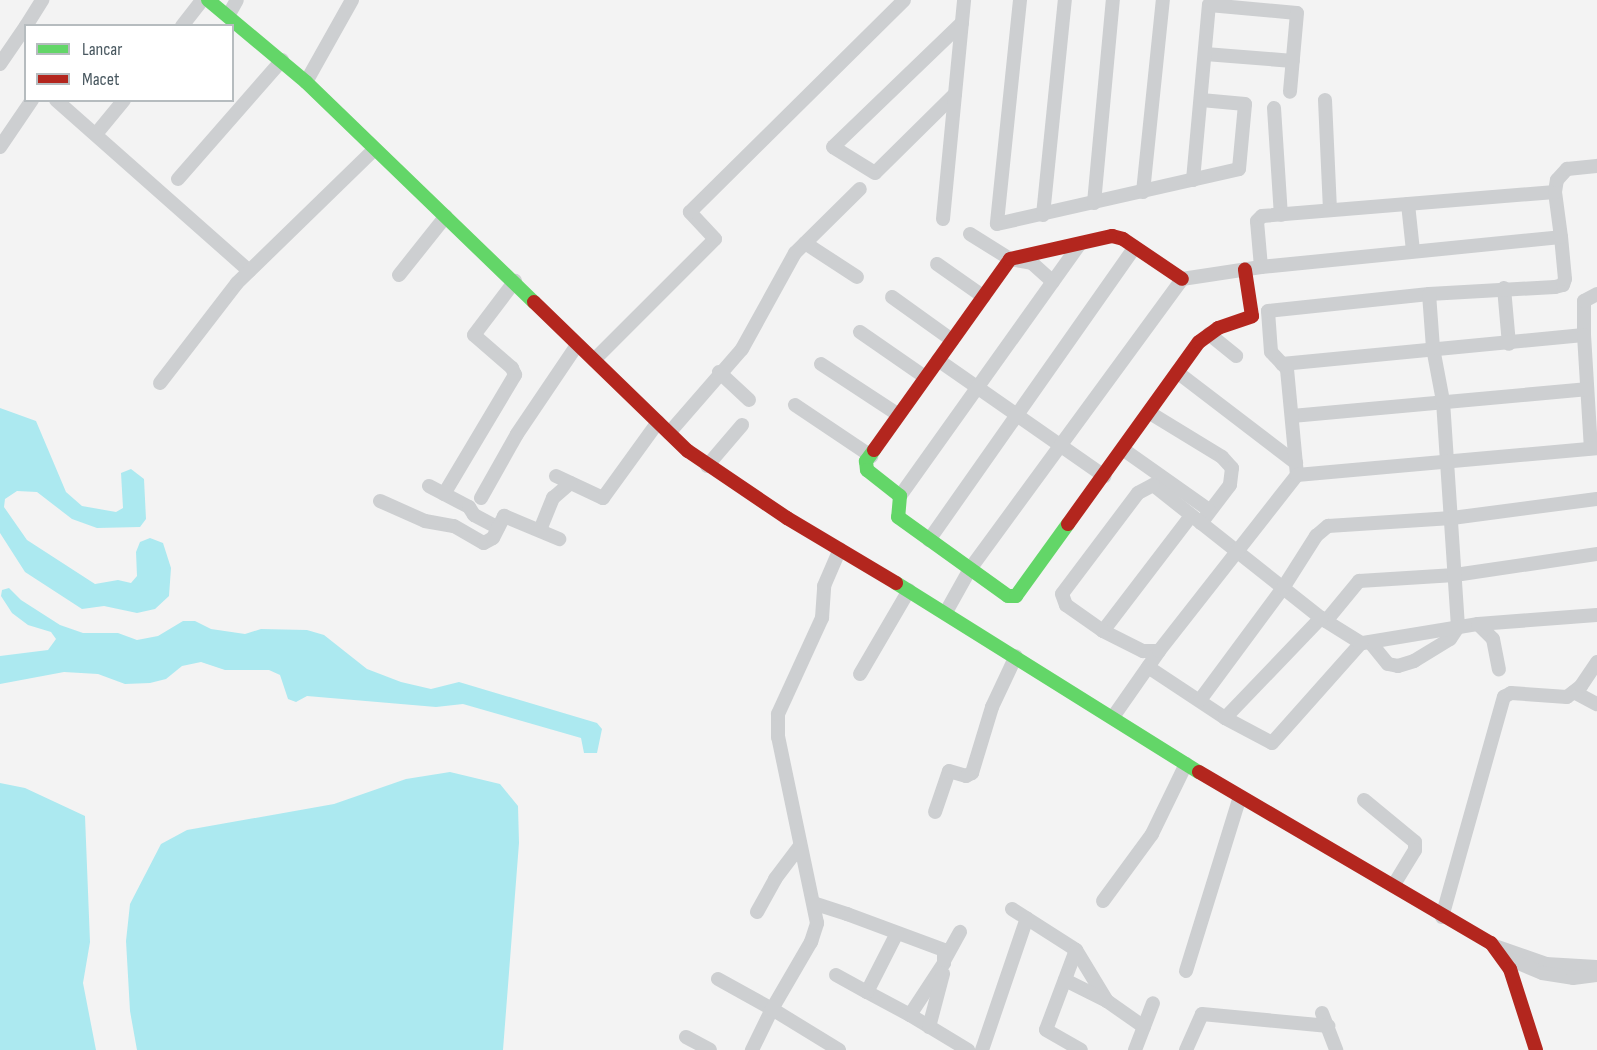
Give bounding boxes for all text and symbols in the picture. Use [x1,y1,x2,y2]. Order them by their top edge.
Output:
legend [24,24,234,102]
text: Lancar [82,39,122,60]
text: Macet [82,69,119,90]

